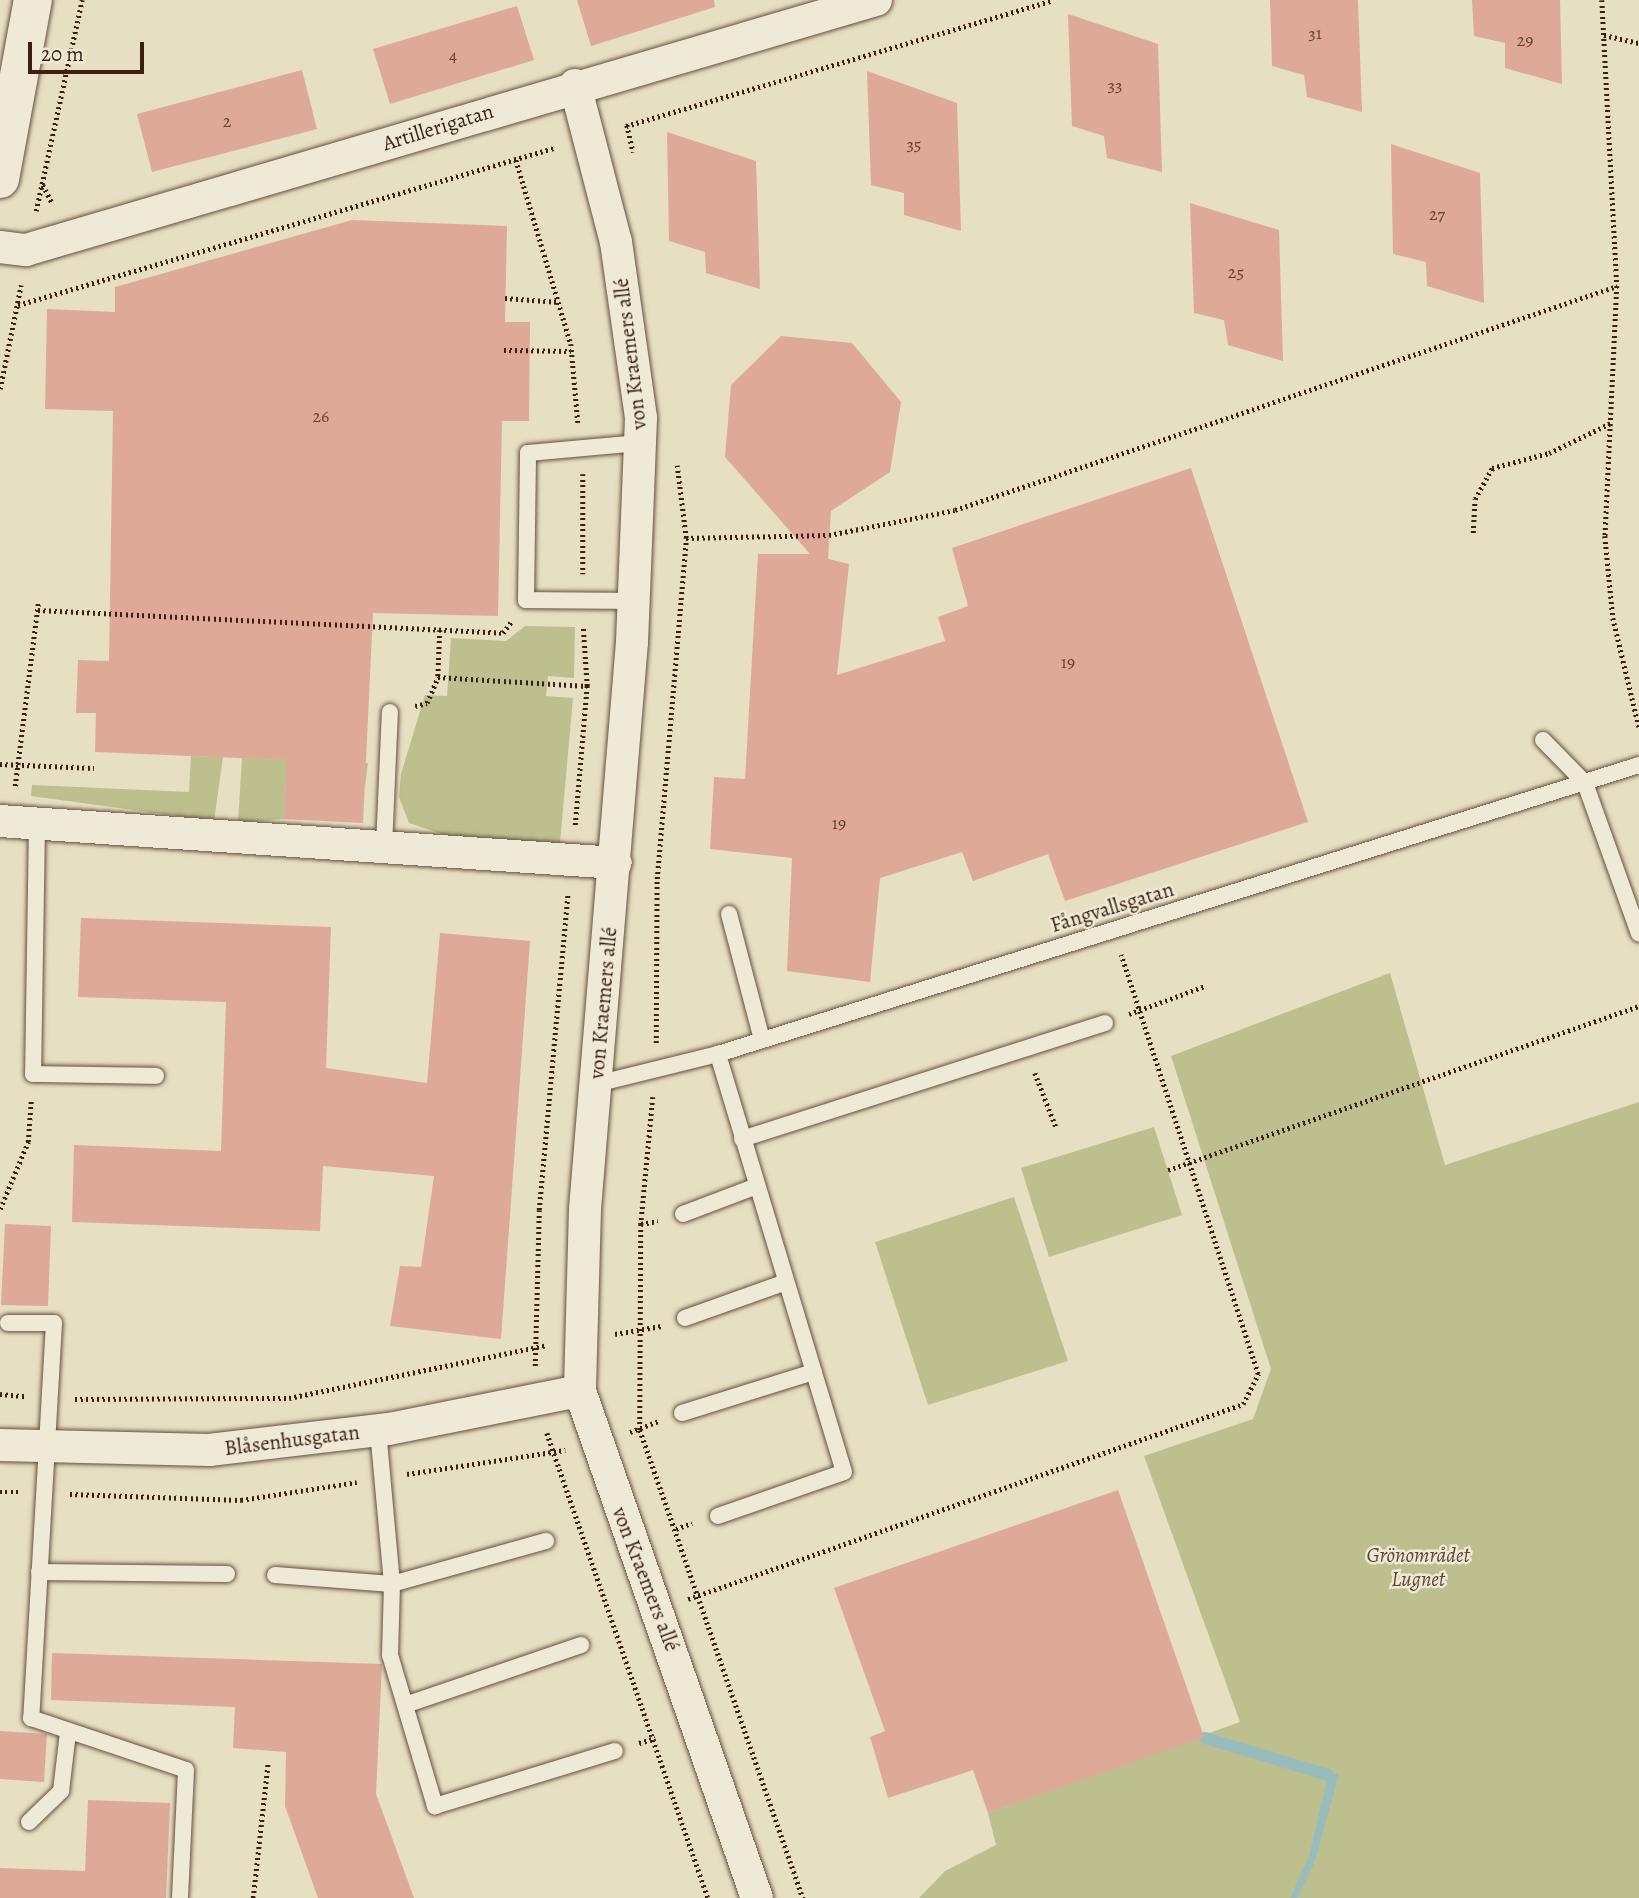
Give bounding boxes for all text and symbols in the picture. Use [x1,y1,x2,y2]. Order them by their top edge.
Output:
house number: 31 [1308,22,1322,44]
scale bar [32,28,147,72]
house number: 29 [1517,29,1533,51]
text: 20 m [41,40,84,68]
house number: 4 [449,44,457,66]
house number: 33 [1108,74,1122,96]
street label: Artillerigatan [380,98,496,156]
house number: 2 [223,110,231,132]
house number: 35 [906,133,922,155]
house number: 27 [1429,203,1445,225]
house number: 25 [1228,261,1244,283]
street label: von Kraemers allé [608,277,652,431]
house number: 26 [313,405,329,427]
house number: 19 [1061,651,1075,673]
house number: 19 [832,812,846,834]
street label: Fångvallsgatan [1047,876,1177,938]
street label: von Kraemers allé [584,926,622,1080]
street label: Blåsenhusgatan [223,1419,361,1461]
street label: von Kraemers allé [607,1503,685,1655]
park label: Grönområdet Lugnet [1366,1542,1470,1592]

